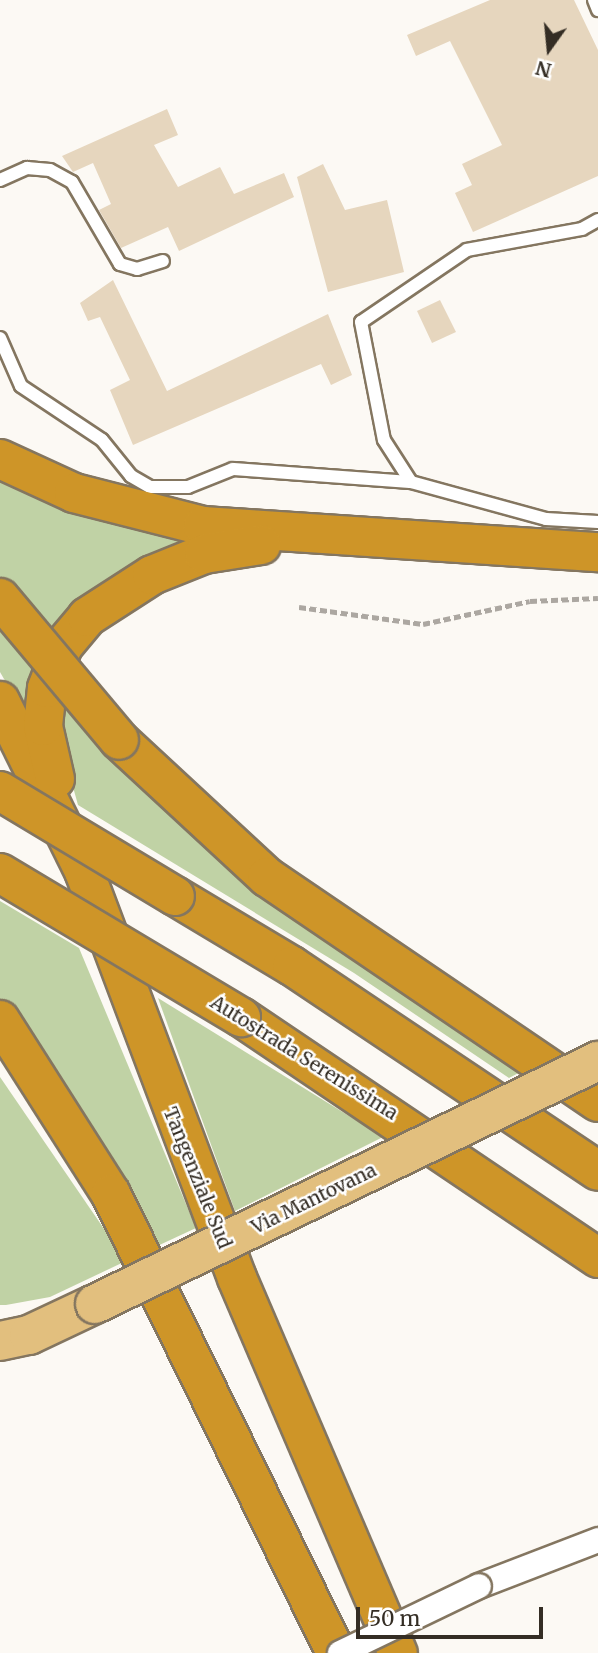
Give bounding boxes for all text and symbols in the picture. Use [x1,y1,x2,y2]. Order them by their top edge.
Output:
north arrow [514,14,584,84]
text: N [533,56,554,83]
street label: Autostrada Serenissima [206,991,402,1125]
street label: Tangenziale Sud [158,1104,236,1252]
street label: Via Mantovana [248,1159,380,1239]
scale bar [360,1594,547,1638]
text: 50 m [369,1605,420,1632]

